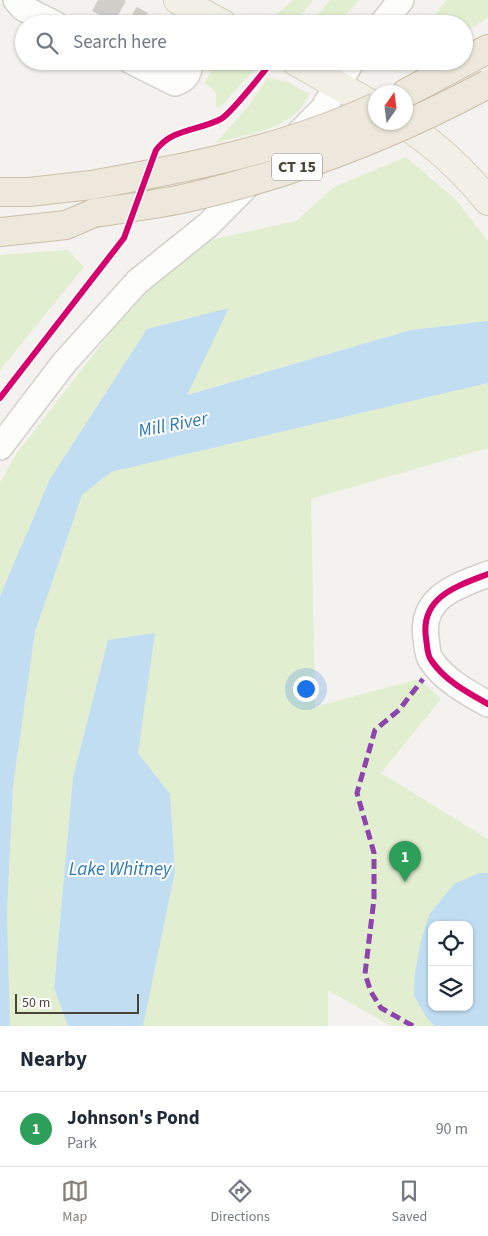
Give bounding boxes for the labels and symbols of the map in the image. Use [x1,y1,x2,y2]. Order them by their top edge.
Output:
north arrow [368,85,413,130]
road number: CT 15 [272,154,322,180]
water label: Mill River [136,405,212,445]
your location [293,676,319,702]
pin: 1 [389,841,421,882]
water label: Lake Whitney [69,856,173,883]
scale bar [15,991,139,1014]

